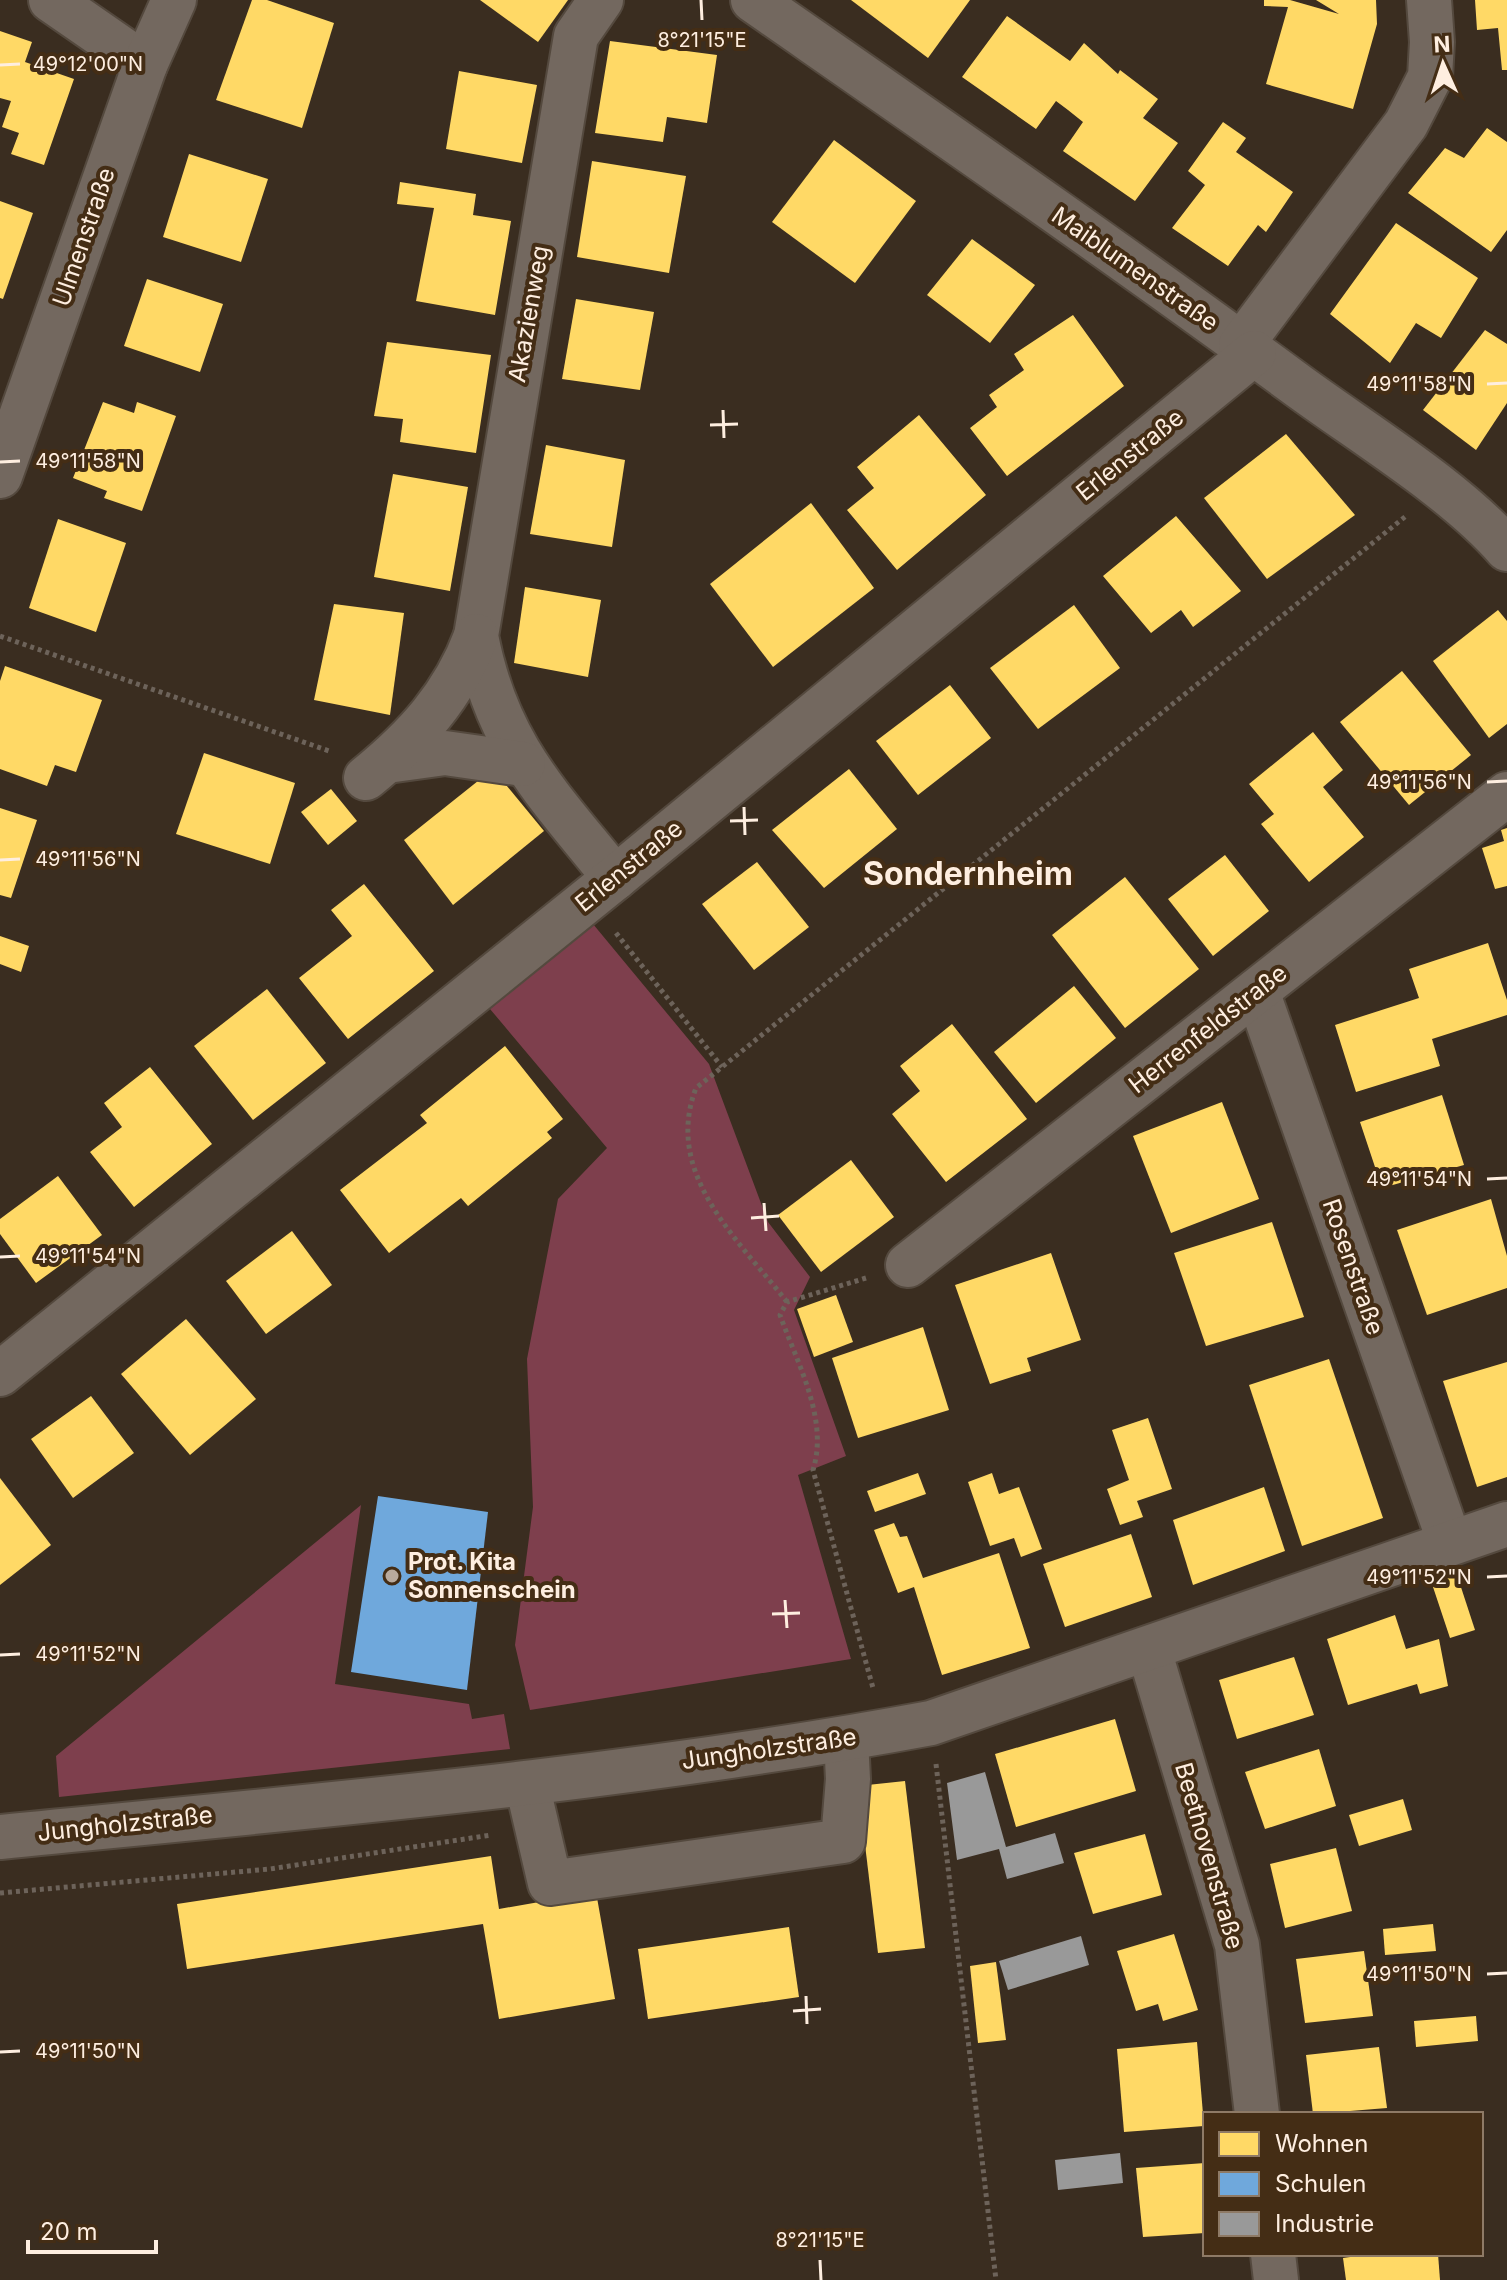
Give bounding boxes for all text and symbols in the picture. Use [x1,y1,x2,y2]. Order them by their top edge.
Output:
north arrow [1403,24,1483,104]
text: 8°21'15"E [657,28,747,52]
text: N [1433,31,1451,57]
text: 49°12'00"N [33,52,143,76]
street label: Ulmenstraße [46,164,121,310]
street label: Maiblumenstraße [1046,200,1224,337]
street label: Akazienweg [502,243,555,385]
text: 49°11'58"N [1366,372,1472,396]
street label: Erlenstraße [1070,403,1189,507]
text: 49°11'58"N [35,449,141,473]
text: 49°11'56"N [1366,770,1472,794]
street label: Erlenstraße [569,814,688,918]
text: 49°11'56"N [35,847,141,871]
district label: Sondernheim [863,854,1073,893]
street label: Herrenfeldstraße [1123,958,1292,1099]
text: 49°11'54"N [1366,1167,1472,1191]
street label: Rosenstraße [1317,1195,1390,1339]
text: 49°11'54"N [35,1244,141,1268]
place label: Prot. Kita Sonnenschein [408,1547,576,1604]
text: 49°11'52"N [1366,1565,1472,1589]
marker: Prot. Kita Sonnenschein [383,1567,401,1585]
text: 49°11'52"N [35,1642,141,1666]
street label: Jungholzstraße [680,1722,858,1775]
street label: Beethovenstraße [1169,1759,1250,1952]
street label: Jungholzstraße [36,1800,214,1847]
text: 49°11'50"N [1366,1962,1472,1986]
text: 49°11'50"N [35,2039,141,2063]
legend [1203,2112,1483,2256]
text: Wohnen [1275,2129,1368,2158]
text: Schulen [1275,2169,1366,2198]
scale bar [28,2204,156,2254]
text: Industrie [1275,2209,1374,2238]
text: 20 m [40,2217,98,2246]
text: 8°21'15"E [775,2228,865,2252]

